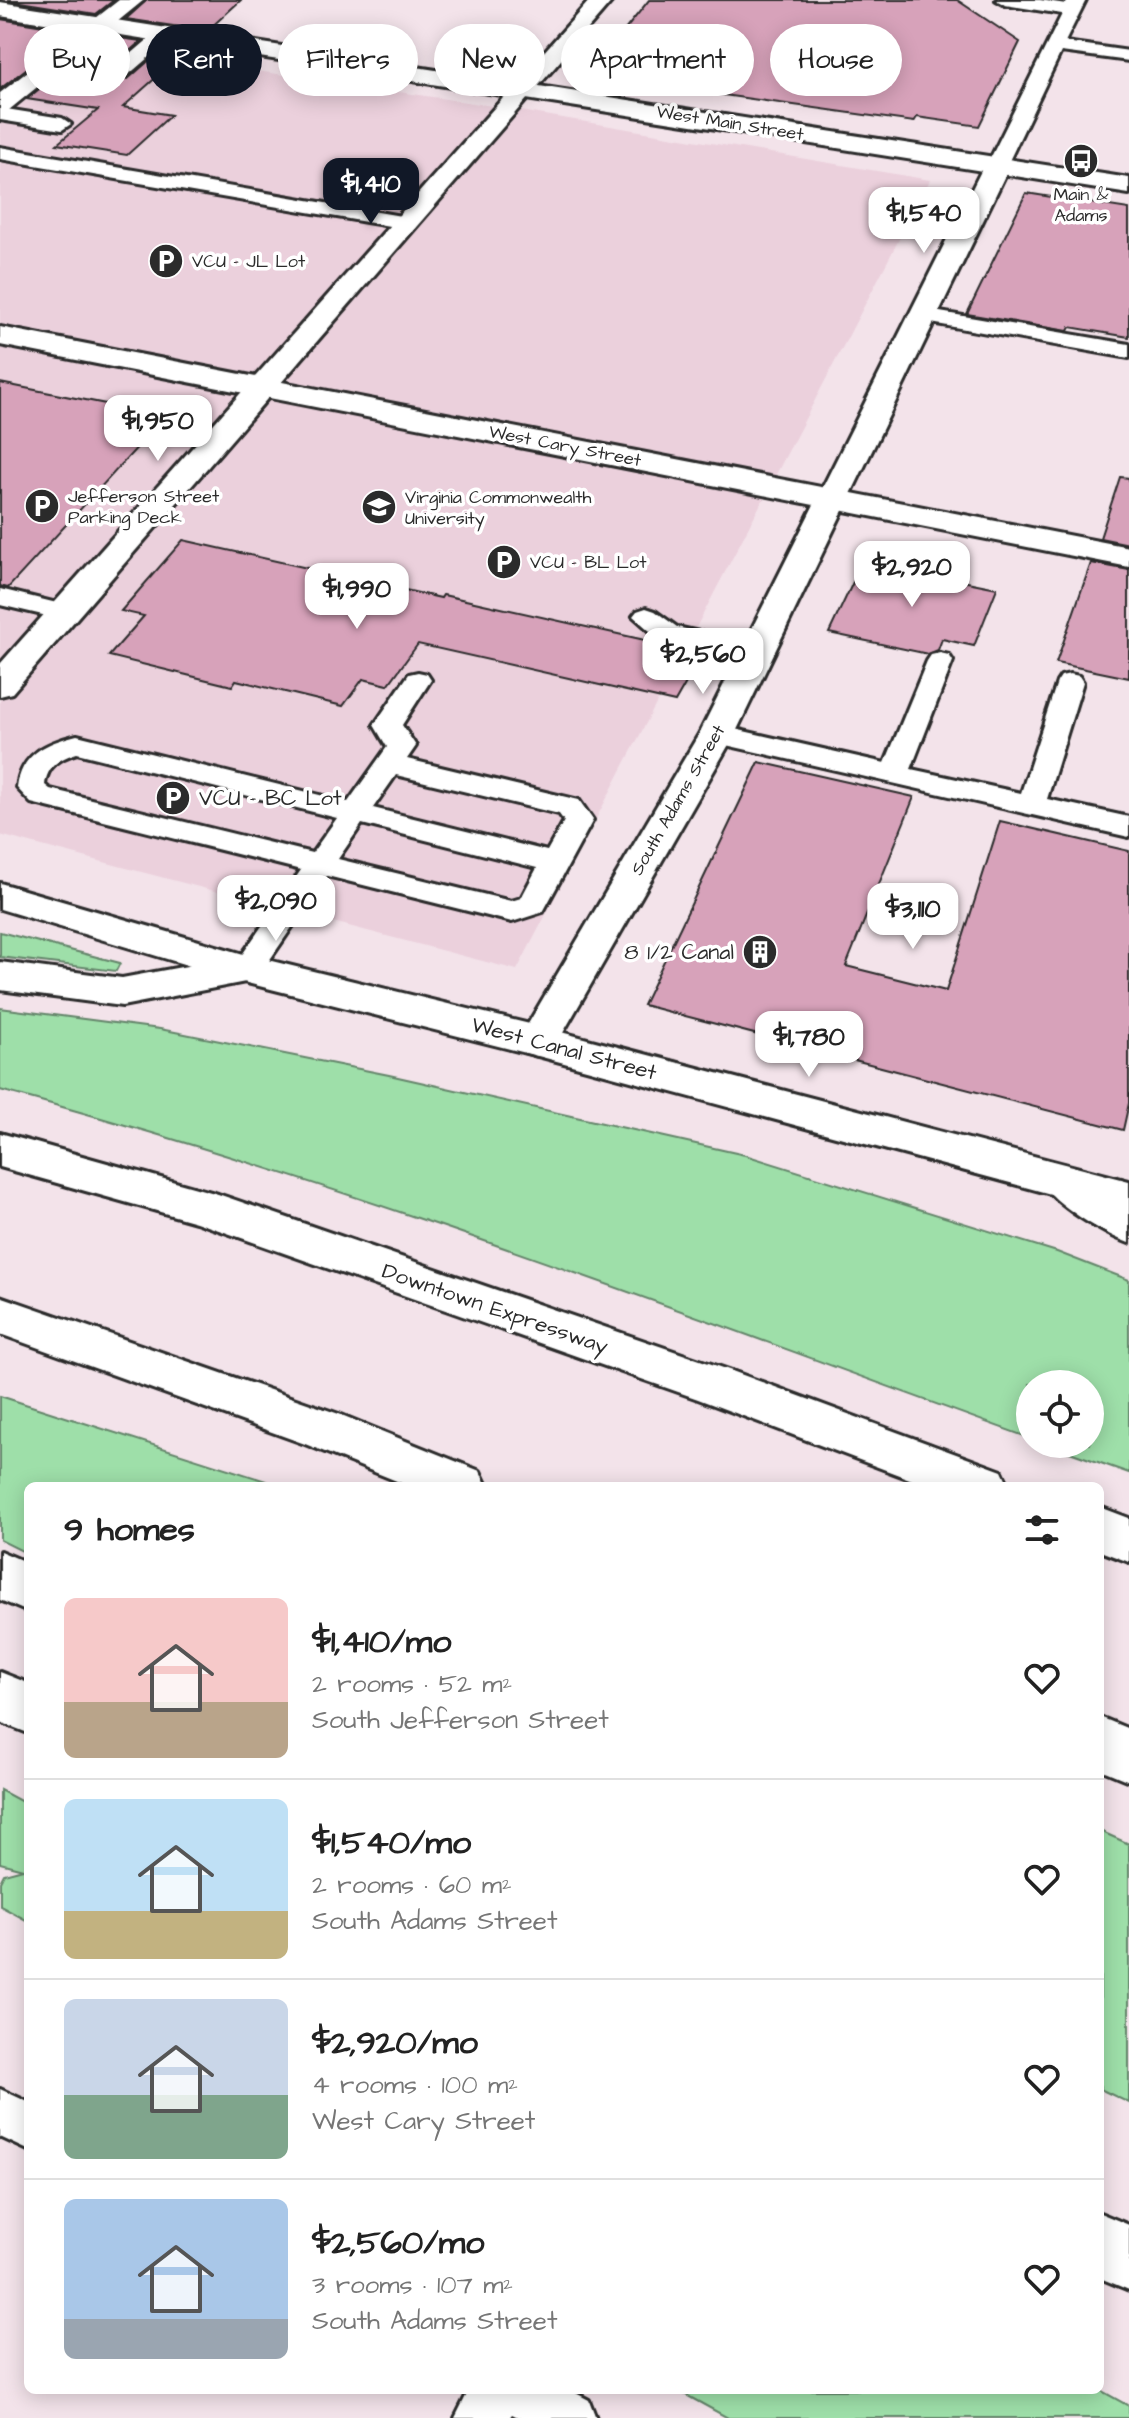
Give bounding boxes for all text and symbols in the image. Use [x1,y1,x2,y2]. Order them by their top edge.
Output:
chip: Buy [24,24,130,96]
chip: Rent [146,24,262,96]
chip: Filters [278,24,418,96]
chip: New [434,24,545,96]
chip: Apartment [561,24,754,96]
chip: House [770,24,902,96]
street label: West Main Street [655,99,806,147]
bus stop icon: Main & Adams [1062,142,1100,180]
pin: $1,410 [306,158,436,226]
text: $1,410 [341,166,401,202]
place label: Main & Adams [1053,182,1109,228]
pin: $1,540 [859,187,989,255]
text: $1,540 [887,195,961,231]
parking icon: VCU - JL Lot [147,242,185,280]
place label: VCU - JL Lot [192,249,306,274]
pin: $1,950 [93,395,223,463]
text: $1,950 [122,403,194,439]
street label: West Cary Street [487,419,644,474]
place label: Jefferson Street Parking Deck [68,484,220,531]
place label: Virginia Commonwealth University [405,485,592,532]
parking icon: Jefferson Street Parking Deck [23,487,61,525]
school or university icon: Virginia Commonwealth University [360,488,398,526]
pin: $2,920 [847,541,977,609]
parking icon: VCU - BL Lot [485,543,523,581]
text: $2,920 [872,549,952,585]
place label: VCU - BL Lot [530,550,647,575]
pin: $1,990 [292,563,422,631]
text: $1,990 [323,571,391,607]
pin: $2,560 [638,628,768,696]
text: $2,560 [660,636,746,672]
street label: South Adams Street [625,720,732,880]
parking icon: VCU - BC Lot [154,779,192,817]
place label: VCU - BC Lot [199,783,342,814]
pin: $2,090 [211,875,341,943]
text: $2,090 [235,883,317,919]
pin: $3,110 [848,883,978,951]
text: $3,110 [885,891,941,927]
building icon: 8 1/2 Canal [741,933,779,971]
place label: 8 1/2 Canal [624,937,734,968]
street label: West Canal Street [468,1009,660,1089]
pin: $1,780 [744,1011,874,1079]
text: $1,780 [773,1019,845,1055]
street label: Downtown Expressway [378,1256,612,1363]
map controls [1016,1370,1104,1458]
button: locate [1016,1370,1104,1458]
text: 9 homes [64,1506,195,1554]
icon: filters [1020,1508,1064,1552]
text: $1,410/mo [312,1618,451,1666]
icon: home [128,1630,224,1726]
icon: heart [1020,1656,1064,1700]
text: 2 rooms · 52 m² [312,1666,512,1702]
text: South Jefferson Street [312,1702,609,1738]
text: $1,540/mo [312,1819,471,1867]
icon: home [128,1831,224,1927]
icon: heart [1020,1857,1064,1901]
text: 2 rooms · 60 m² [312,1867,512,1903]
text: South Adams Street [312,1903,557,1939]
text: $2,920/mo [312,2019,478,2067]
icon: home [128,2031,224,2127]
icon: heart [1020,2057,1064,2101]
text: 4 rooms · 100 m² [312,2067,518,2103]
text: West Cary Street [312,2103,535,2139]
text: $2,560/mo [312,2219,484,2267]
icon: home [128,2231,224,2327]
icon: heart [1020,2257,1064,2301]
text: 3 rooms · 107 m² [312,2267,513,2303]
text: South Adams Street [312,2303,557,2339]

